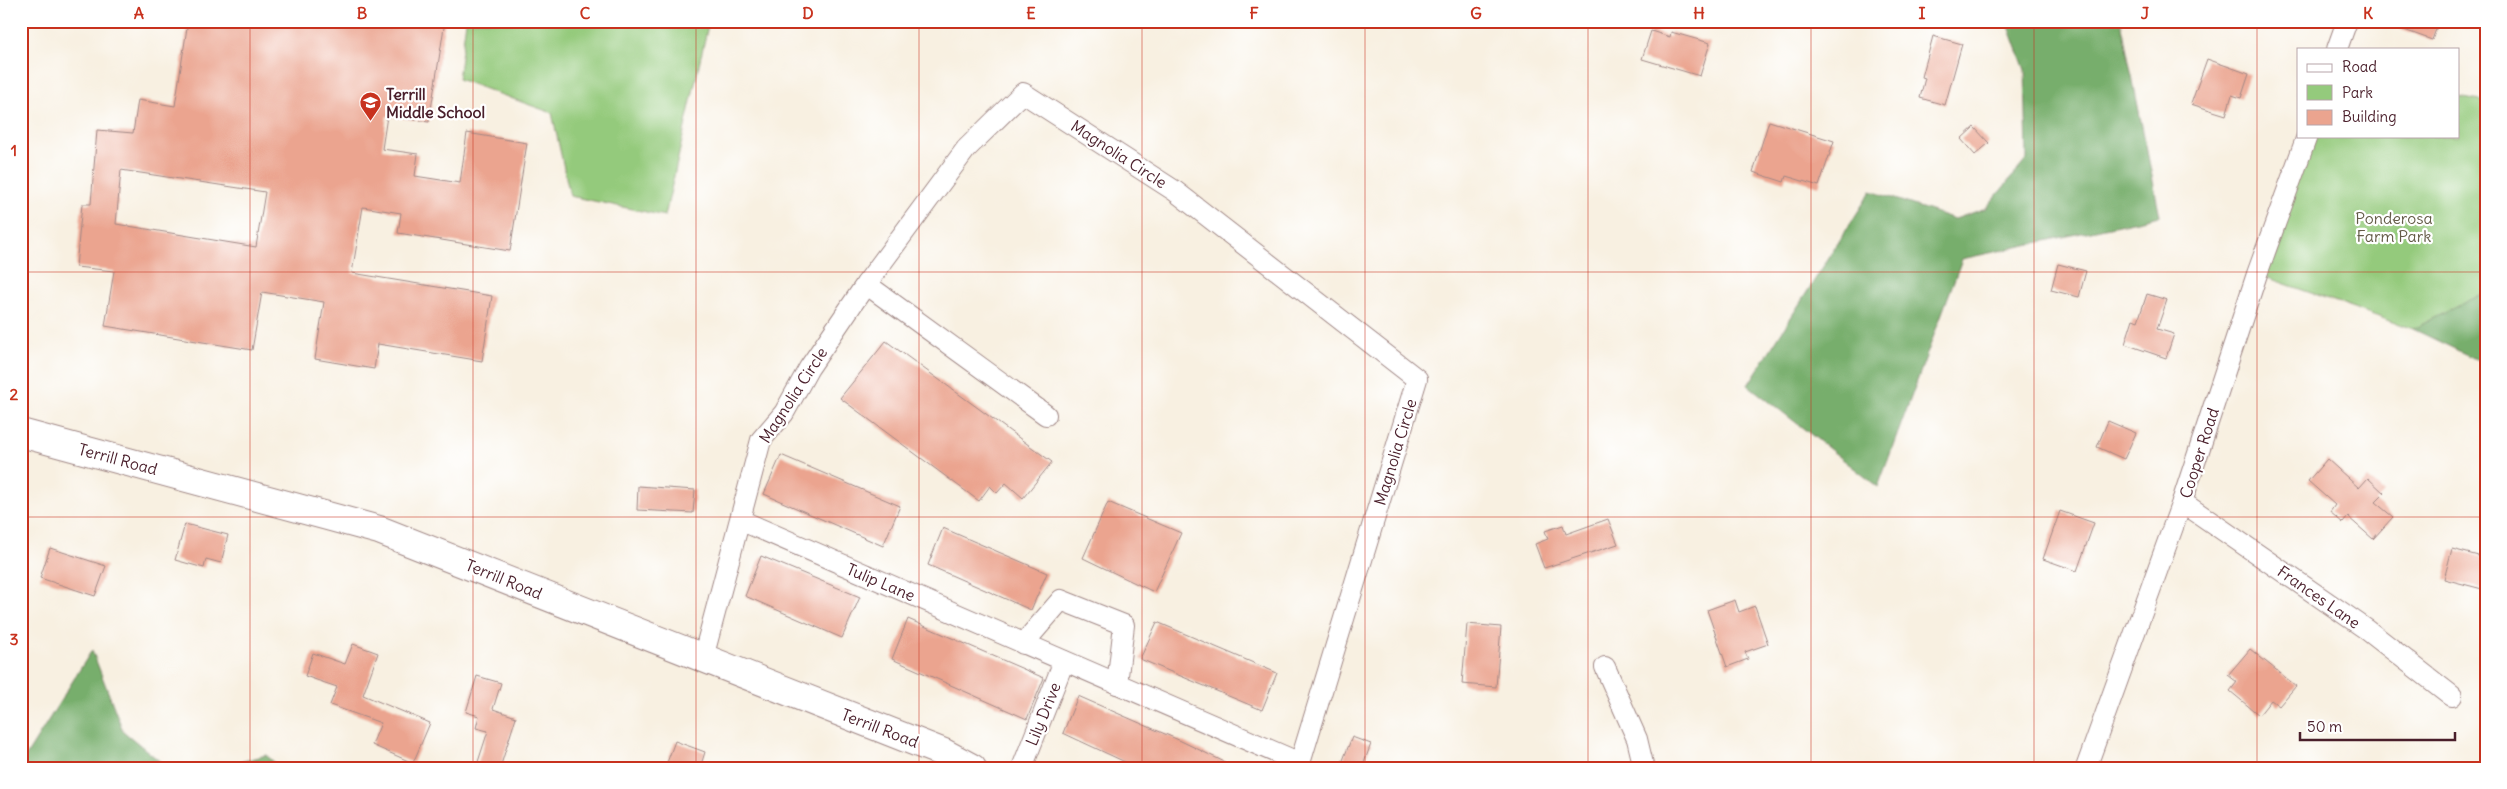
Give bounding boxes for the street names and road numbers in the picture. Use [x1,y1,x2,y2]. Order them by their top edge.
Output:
street label: Magnolia Circle [1067,116,1171,192]
street label: Magnolia Circle [755,343,831,447]
street label: Magnolia Circle [1369,396,1421,508]
street label: Cooper Road [2175,405,2223,501]
street label: Terrill Road [76,439,160,479]
street label: Terrill Road [463,555,545,603]
street label: Tulip Lane [844,559,918,605]
street label: Frances Lane [2274,561,2364,633]
street label: Lily Drive [1021,679,1065,749]
street label: Terrill Road [839,704,921,752]

